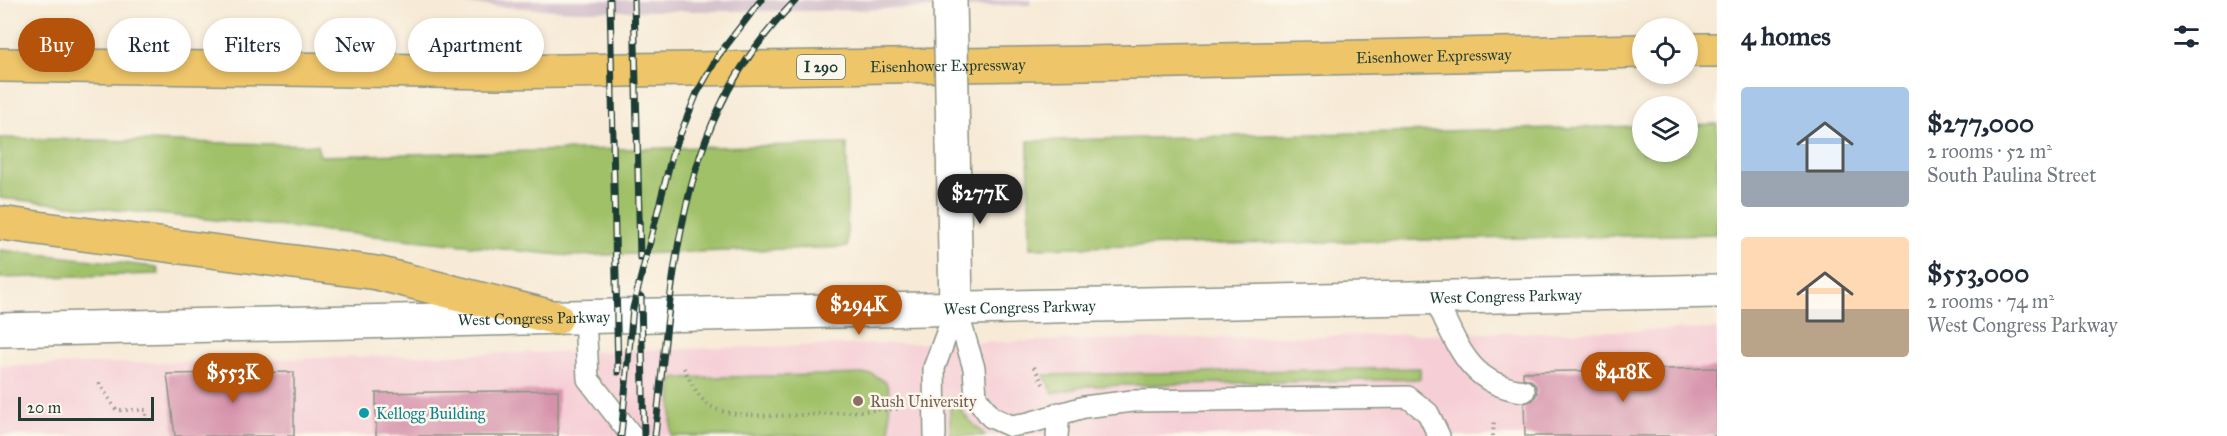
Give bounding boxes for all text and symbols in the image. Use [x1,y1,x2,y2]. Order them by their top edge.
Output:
chip: Buy [18,18,95,72]
chip: Rent [107,18,191,72]
chip: Filters [203,18,302,72]
chip: New [314,18,396,72]
chip: Apartment [408,18,544,72]
map controls [1632,18,1698,162]
button: locate [1632,18,1698,84]
text: 4 homes [1741,20,1831,52]
icon: filters [2170,20,2203,53]
street label: Eisenhower Expressway [1356,44,1512,67]
street label: Eisenhower Expressway [870,54,1026,76]
road number: I 290 [797,55,845,79]
button: layers [1632,96,1698,162]
text: $277,000 [1927,107,2034,139]
icon: home [1789,111,1861,183]
text: 2 rooms · 52 m² [1927,139,2052,163]
text: South Paulina Street [1927,163,2096,187]
pin: $277K [938,174,1022,225]
text: $277K [952,181,1008,205]
text: $553,000 [1927,257,2029,289]
icon: home [1789,261,1861,333]
pin: $294K [817,285,901,336]
street label: West Congress Parkway [1429,285,1583,307]
text: 2 rooms · 74 m² [1927,289,2054,313]
text: $294K [830,292,888,316]
street label: West Congress Parkway [943,296,1097,318]
street label: West Congress Parkway [457,307,611,329]
text: West Congress Parkway [1927,313,2118,337]
pin: $418K [1581,352,1665,403]
pin: $553K [191,353,275,404]
text: $418K [1595,359,1651,383]
text: $553K [207,360,259,384]
place label: Rush University [870,392,977,411]
scale bar [18,394,154,422]
marker: Rush University [851,394,865,408]
text: 20 m [27,398,61,417]
place label: Kellogg Building [376,404,486,424]
marker: Kellogg Building [357,406,371,420]

